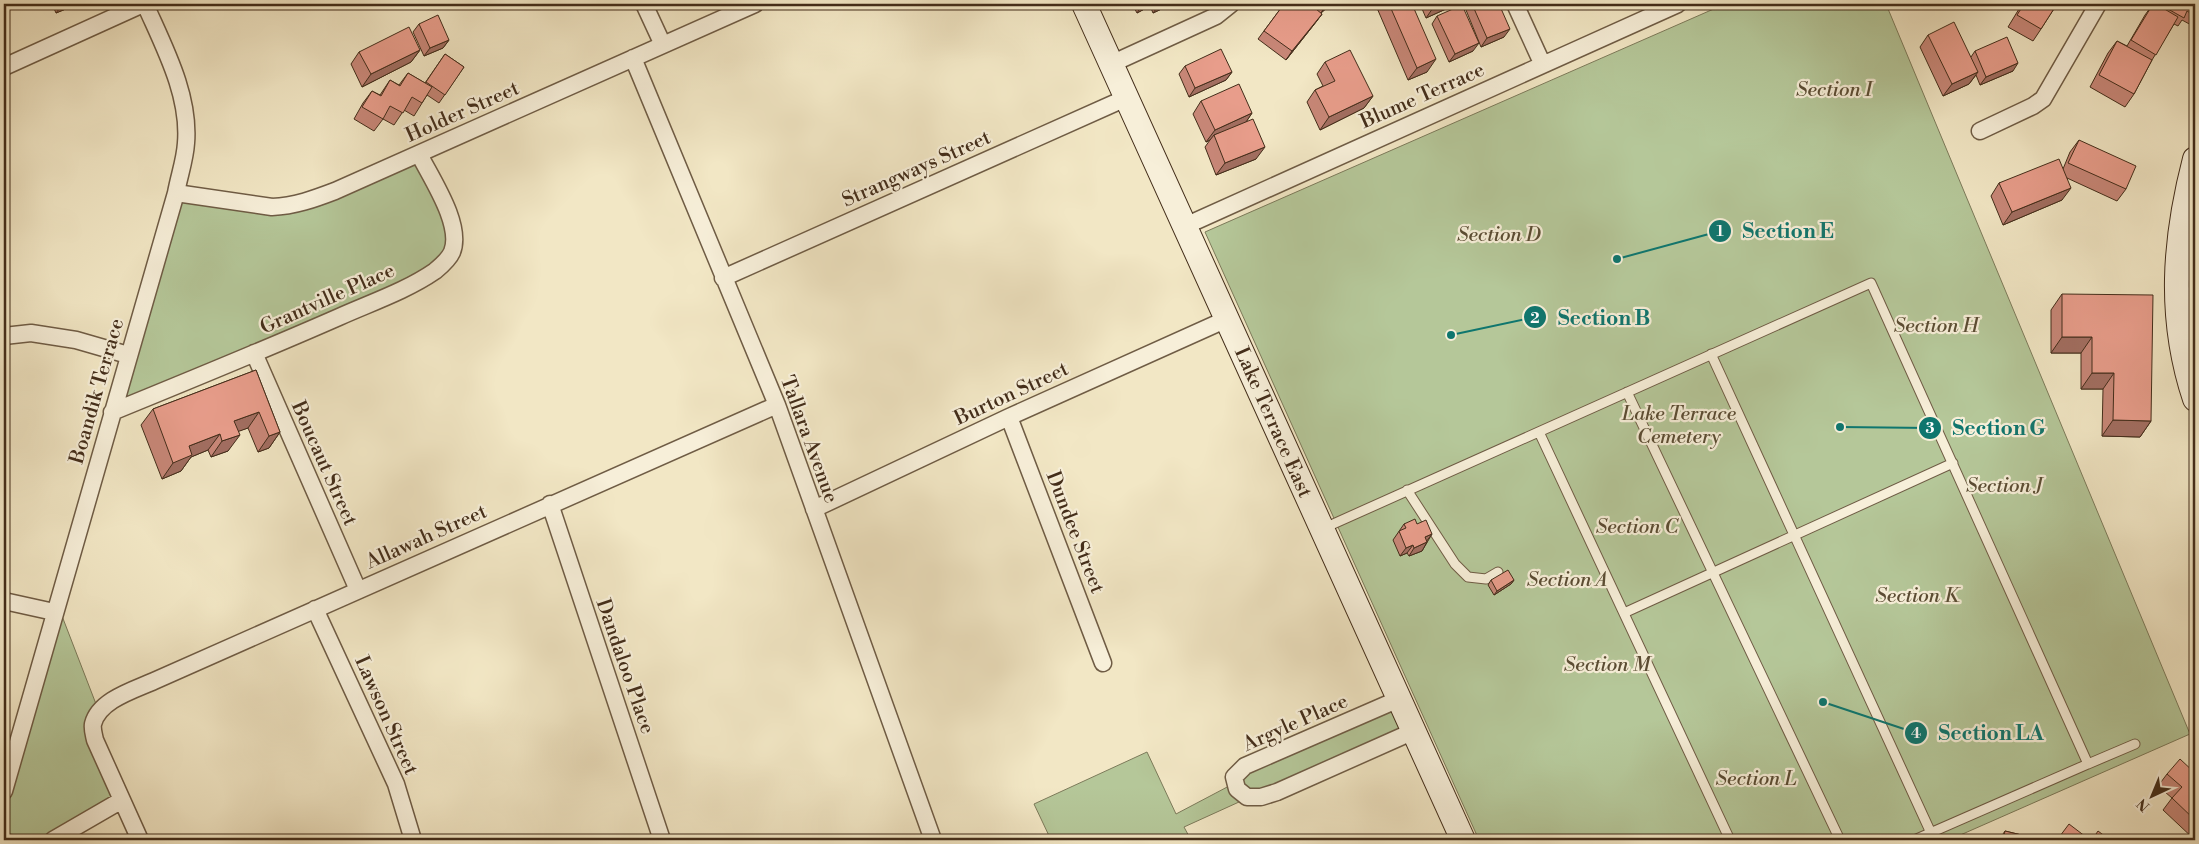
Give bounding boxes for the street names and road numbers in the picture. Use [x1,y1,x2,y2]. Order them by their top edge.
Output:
street label: Blume Terrace [1356,58,1489,135]
street label: Holder Street [402,76,523,149]
street label: Strangways Street [838,125,995,213]
street label: Grantville Place [256,258,399,340]
street label: Boandik Terrace [64,316,130,468]
street label: Lake Terrace East [1228,343,1317,502]
street label: Burton Street [950,357,1073,432]
street label: Tallara Avenue [774,372,843,507]
street label: Boucaut Street [285,396,362,530]
street label: Dundee Street [1040,468,1109,597]
street label: Allawah Street [361,500,491,576]
street label: Dandaloo Place [590,596,659,737]
street label: Lawson Street [348,652,423,779]
street label: Argyle Place [1238,689,1352,758]

